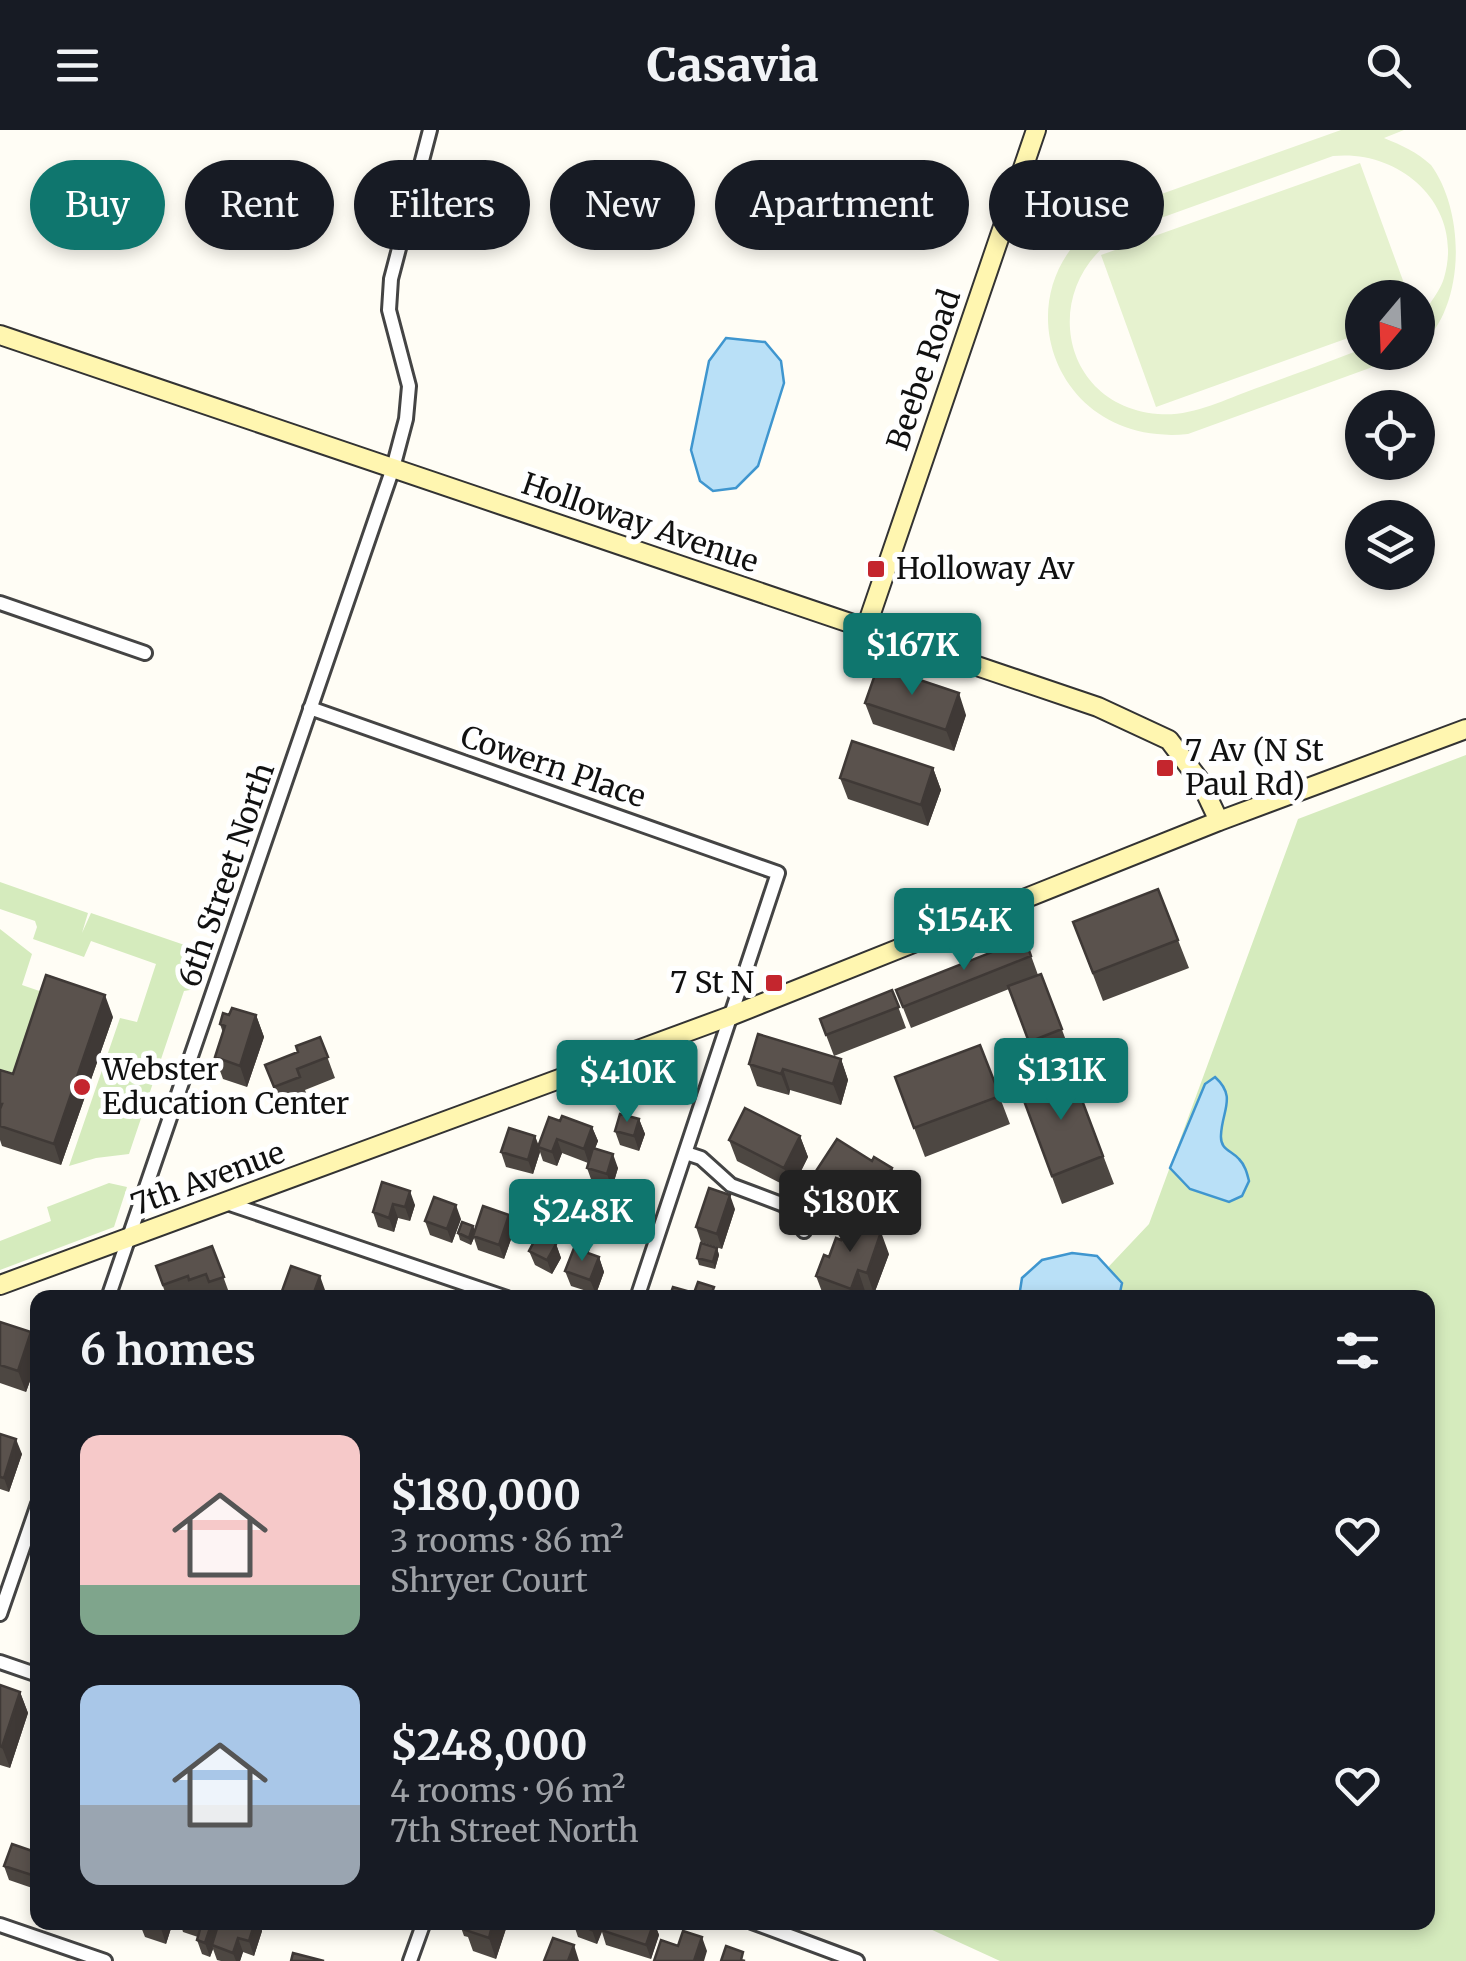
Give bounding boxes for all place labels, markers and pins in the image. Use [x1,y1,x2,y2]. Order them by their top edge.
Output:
place label: Holloway Av [896,549,1075,587]
marker: Holloway Av [865,558,887,580]
pin: $167K [842,613,982,698]
place label: 7 Av (N St Paul Rd) [1185,731,1324,803]
marker: 7 Av (N St Paul Rd) [1154,757,1176,779]
pin: $154K [894,888,1034,973]
place label: 7 St N [670,963,754,1001]
marker: 7 St N [763,972,785,994]
pin: $131K [991,1038,1131,1123]
pin: $410K [557,1040,697,1125]
place label: Webster Education Center [101,1050,349,1122]
marker: Webster Education Center [71,1076,93,1098]
pin: $180K [780,1170,920,1255]
pin: $248K [512,1179,652,1264]

